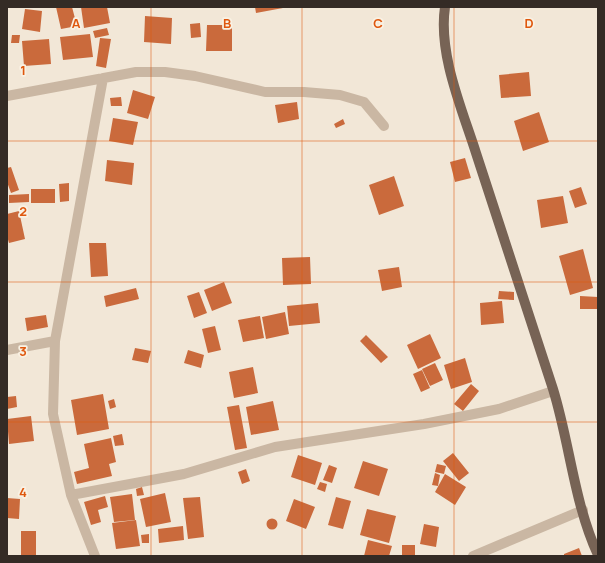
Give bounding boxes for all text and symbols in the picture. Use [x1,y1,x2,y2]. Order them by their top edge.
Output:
text: A [72,14,81,32]
text: B [223,14,231,32]
text: C [373,14,383,32]
text: D [524,14,534,32]
text: 1 [20,61,26,79]
text: 2 [19,202,27,220]
text: 3 [19,342,27,360]
text: 4 [19,483,27,501]

